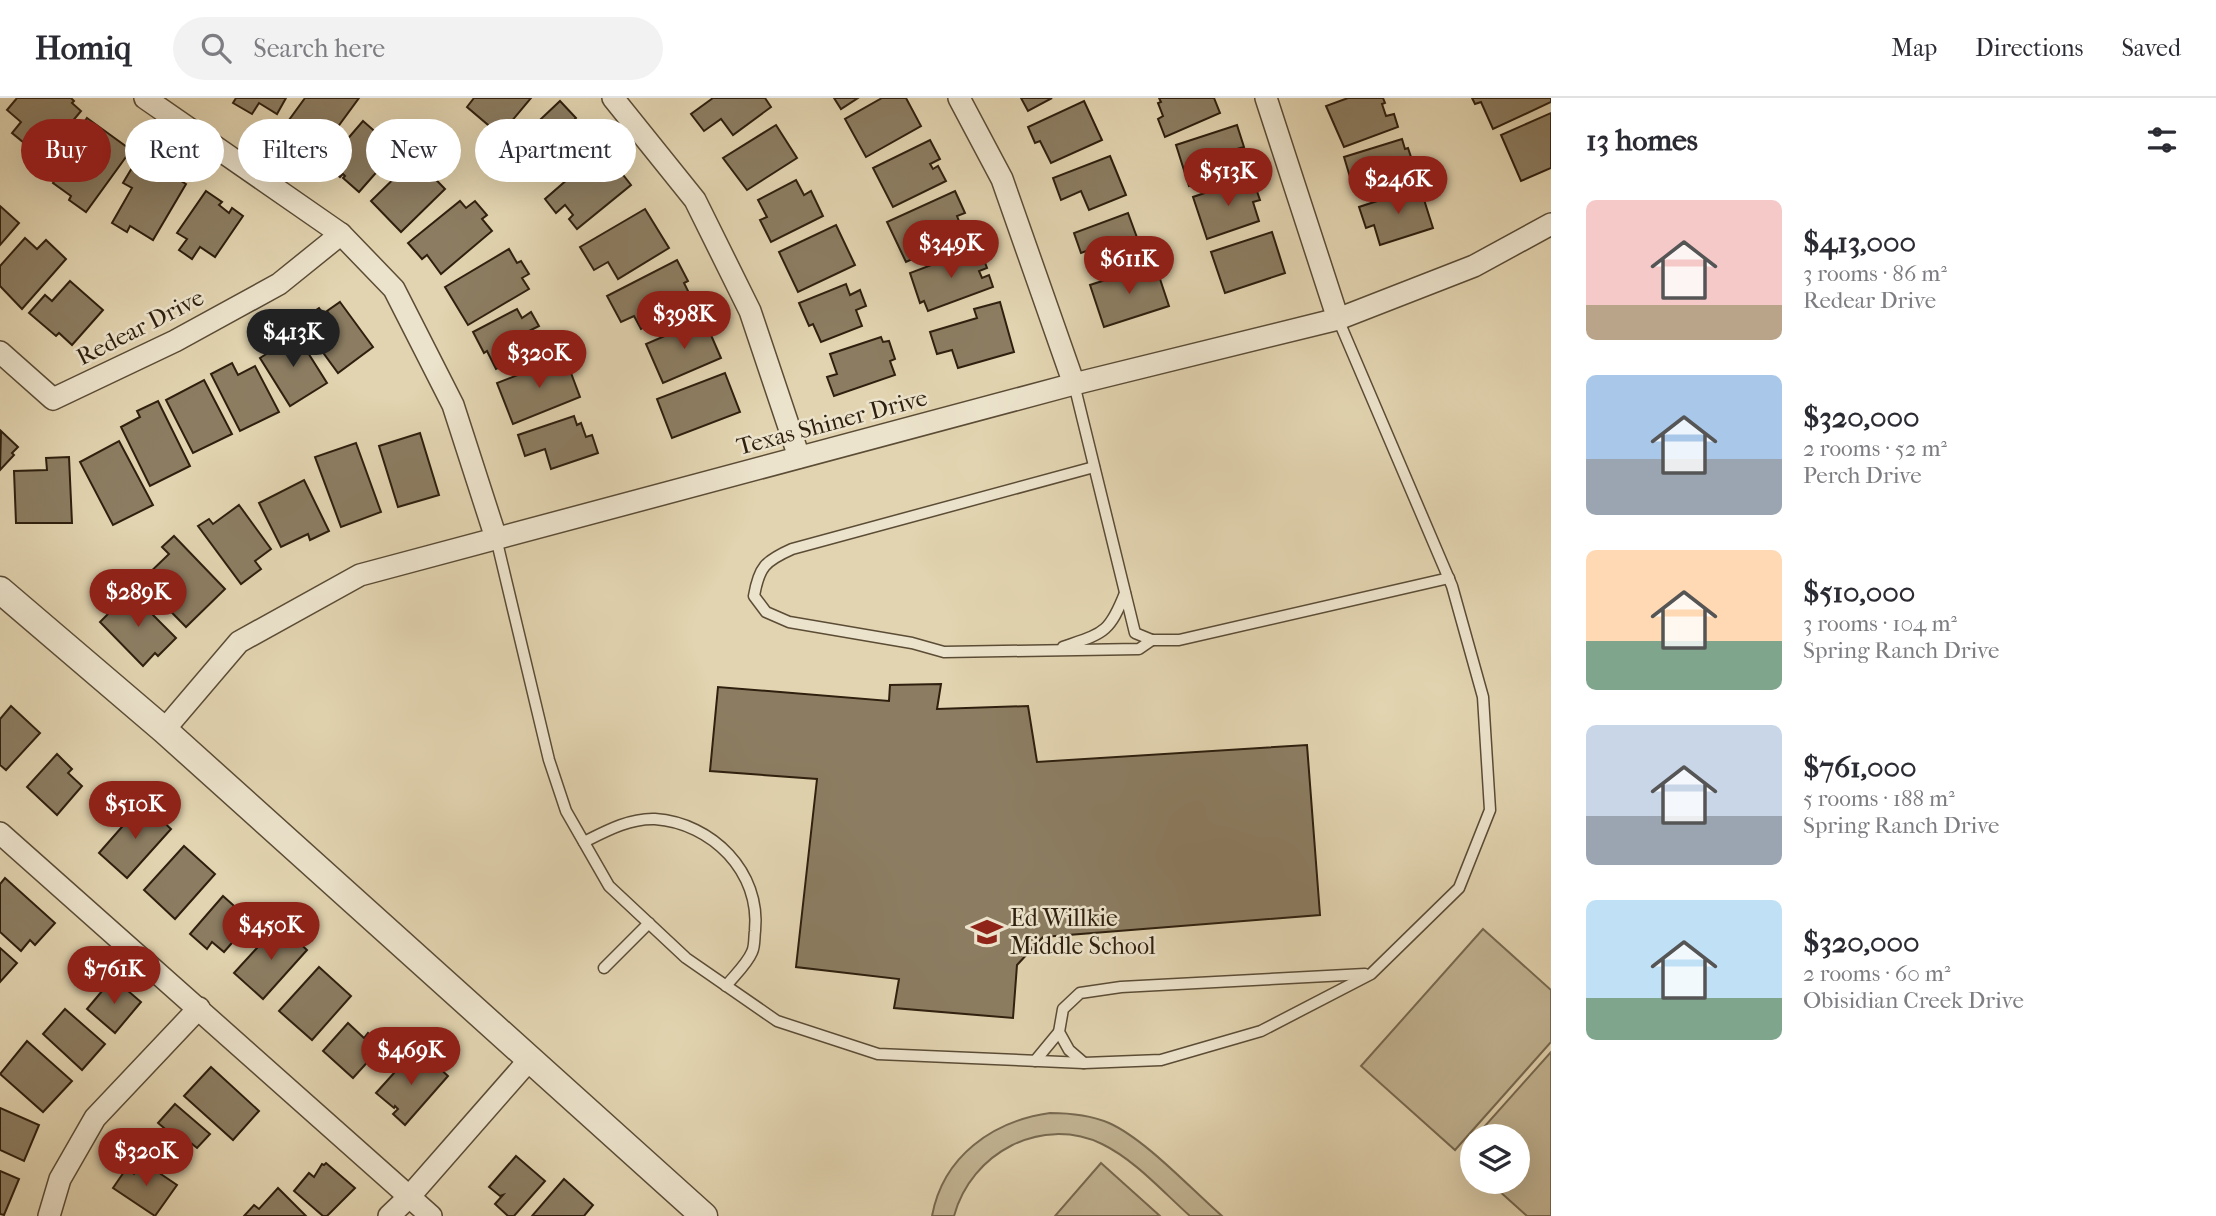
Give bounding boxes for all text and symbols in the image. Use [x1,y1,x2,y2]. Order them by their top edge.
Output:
search box [173,17,663,80]
text: Homiq [35,29,131,68]
icon: search [197,29,235,67]
text: Search here [253,33,385,64]
text: Map [1891,34,1937,62]
text: Directions [1975,34,2083,62]
text: Saved [2121,34,2181,62]
chip: Buy [21,119,111,182]
chip: Rent [125,119,224,182]
chip: Filters [238,119,352,182]
chip: New [366,119,461,182]
chip: Apartment [475,119,636,182]
icon: filters [2143,121,2181,159]
text: 13 homes [1586,123,1698,158]
pin: $513K [1179,148,1277,208]
pin: $246K [1349,156,1447,216]
text: $513K [1200,157,1256,184]
text: $246K [1364,165,1432,192]
pin: $349K [902,220,1000,280]
text: $413,000 [1803,225,1916,260]
icon: home [1642,228,1726,312]
text: $349K [919,229,983,256]
pin: $611K [1080,236,1178,296]
text: $611K [1100,245,1158,272]
text: 3 rooms · 86 m² [1803,260,1947,287]
street label: Redear Drive [72,283,208,371]
text: Redear Drive [1803,287,1936,314]
pin: $398K [635,292,733,351]
text: $398K [653,300,715,327]
pin: $413K [244,310,342,369]
text: $413K [263,318,323,345]
pin: $320K [490,330,588,390]
text: $320K [507,339,571,366]
street label: Texas Shiner Drive [734,383,930,461]
text: $320,000 [1803,400,1920,435]
icon: home [1642,403,1726,487]
text: 2 rooms · 52 m² [1803,435,1947,462]
text: Perch Drive [1803,462,1922,489]
pin: $289K [89,570,187,629]
text: $510,000 [1803,575,1915,610]
text: $289K [106,578,170,605]
icon: home [1642,578,1726,662]
text: 3 rooms · 104 m² [1803,610,1957,637]
text: Spring Ranch Drive [1803,637,1999,664]
text: $761,000 [1803,750,1917,785]
icon: home [1642,753,1726,837]
pin: $510K [86,782,184,841]
text: 5 rooms · 188 m² [1803,785,1955,812]
text: $510K [105,790,165,817]
text: Spring Ranch Drive [1803,812,1999,839]
pin: $450K [222,902,320,962]
place label: Ed Willkie Middle School [1010,904,1156,960]
text: $450K [239,911,303,938]
school or university icon: Ed Willkie Middle School [970,915,1004,949]
text: $320,000 [1803,925,1920,960]
icon: home [1642,928,1726,1012]
pin: $761K [65,946,163,1006]
text: $761K [83,955,145,982]
text: 2 rooms · 60 m² [1803,960,1950,987]
text: Obisidian Creek Drive [1803,987,2024,1014]
pin: $469K [362,1028,460,1087]
text: $469K [377,1036,445,1063]
map controls [1460,1124,1530,1194]
button: layers [1460,1124,1530,1194]
pin: $320K [97,1128,195,1188]
text: $320K [114,1137,178,1164]

